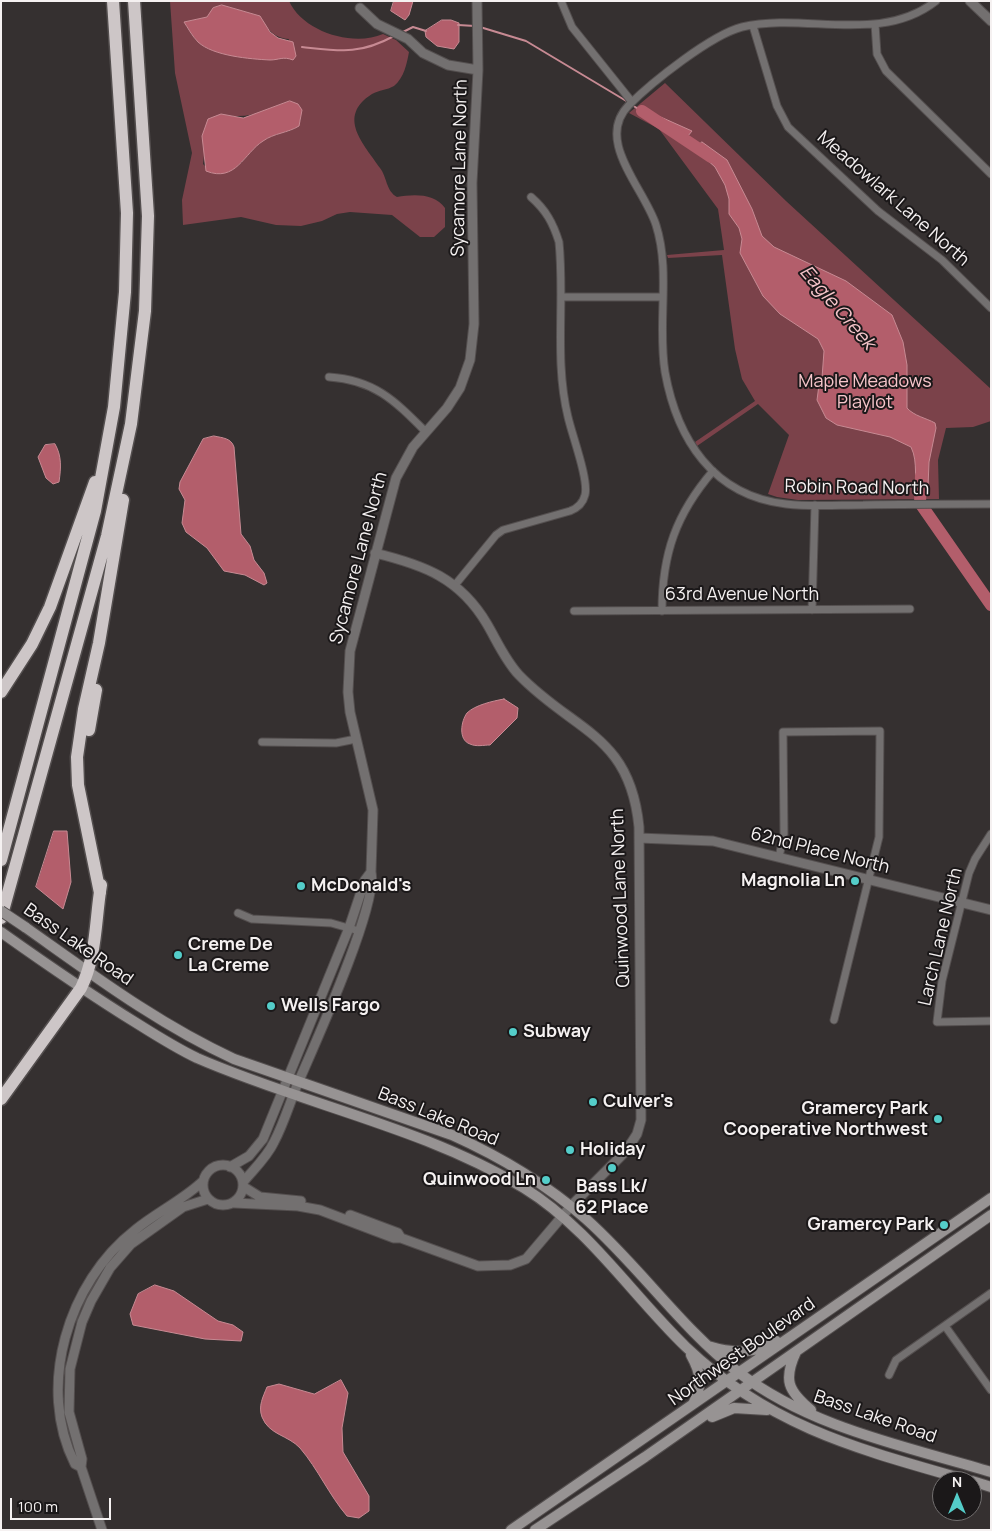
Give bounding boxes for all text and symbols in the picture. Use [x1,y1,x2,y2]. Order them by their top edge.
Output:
street label: Sycamore Lane North [448,79,472,257]
street label: Meadowlark Lane North [812,127,974,271]
water label: Eagle Creek [794,261,880,355]
park label: Maple Meadows Playlot [798,371,932,414]
street label: Sycamore Lane North [326,469,392,647]
street label: Robin Road North [784,476,930,500]
street label: 63rd Avenue North [665,584,819,606]
street label: Quinwood Lane North [607,808,635,988]
street label: 62nd Place North [748,823,892,879]
street label: Larch Lane North [915,866,967,1008]
place label: Magnolia Ln [741,870,845,892]
place label: McDonald's [311,875,411,897]
marker: Magnolia Ln [849,875,861,887]
marker: McDonald's [295,880,307,892]
street label: Bass Lake Road [19,899,137,991]
place label: Creme De La Creme [188,934,273,976]
marker: Creme De La Creme [172,949,184,961]
place label: Wells Fargo [281,995,380,1017]
marker: Wells Fargo [265,1000,277,1012]
place label: Subway [523,1021,591,1043]
marker: Subway [507,1026,519,1038]
street label: Bass Lake Road [374,1083,502,1151]
place label: Culver's [603,1091,673,1113]
marker: Culver's [587,1096,599,1108]
place label: Gramercy Park Cooperative Northwest [724,1098,928,1140]
marker: Gramercy Park Cooperative Northwest [932,1113,944,1125]
place label: Holiday [580,1139,645,1161]
marker: Holiday [564,1144,576,1156]
marker: Bass Lk/ 62 Place [606,1162,618,1174]
place label: Quinwood Ln [423,1169,536,1191]
marker: Quinwood Ln [540,1174,552,1186]
place label: Bass Lk/ 62 Place [575,1176,649,1218]
place label: Gramercy Park [807,1214,934,1236]
marker: Gramercy Park [938,1219,950,1231]
street label: Northwest Boulevard [665,1293,819,1411]
street label: Bass Lake Road [811,1386,939,1448]
north arrow [932,1471,982,1521]
text: N [952,1472,962,1491]
scale bar [12,1488,114,1520]
text: 100 m [18,1496,58,1517]

